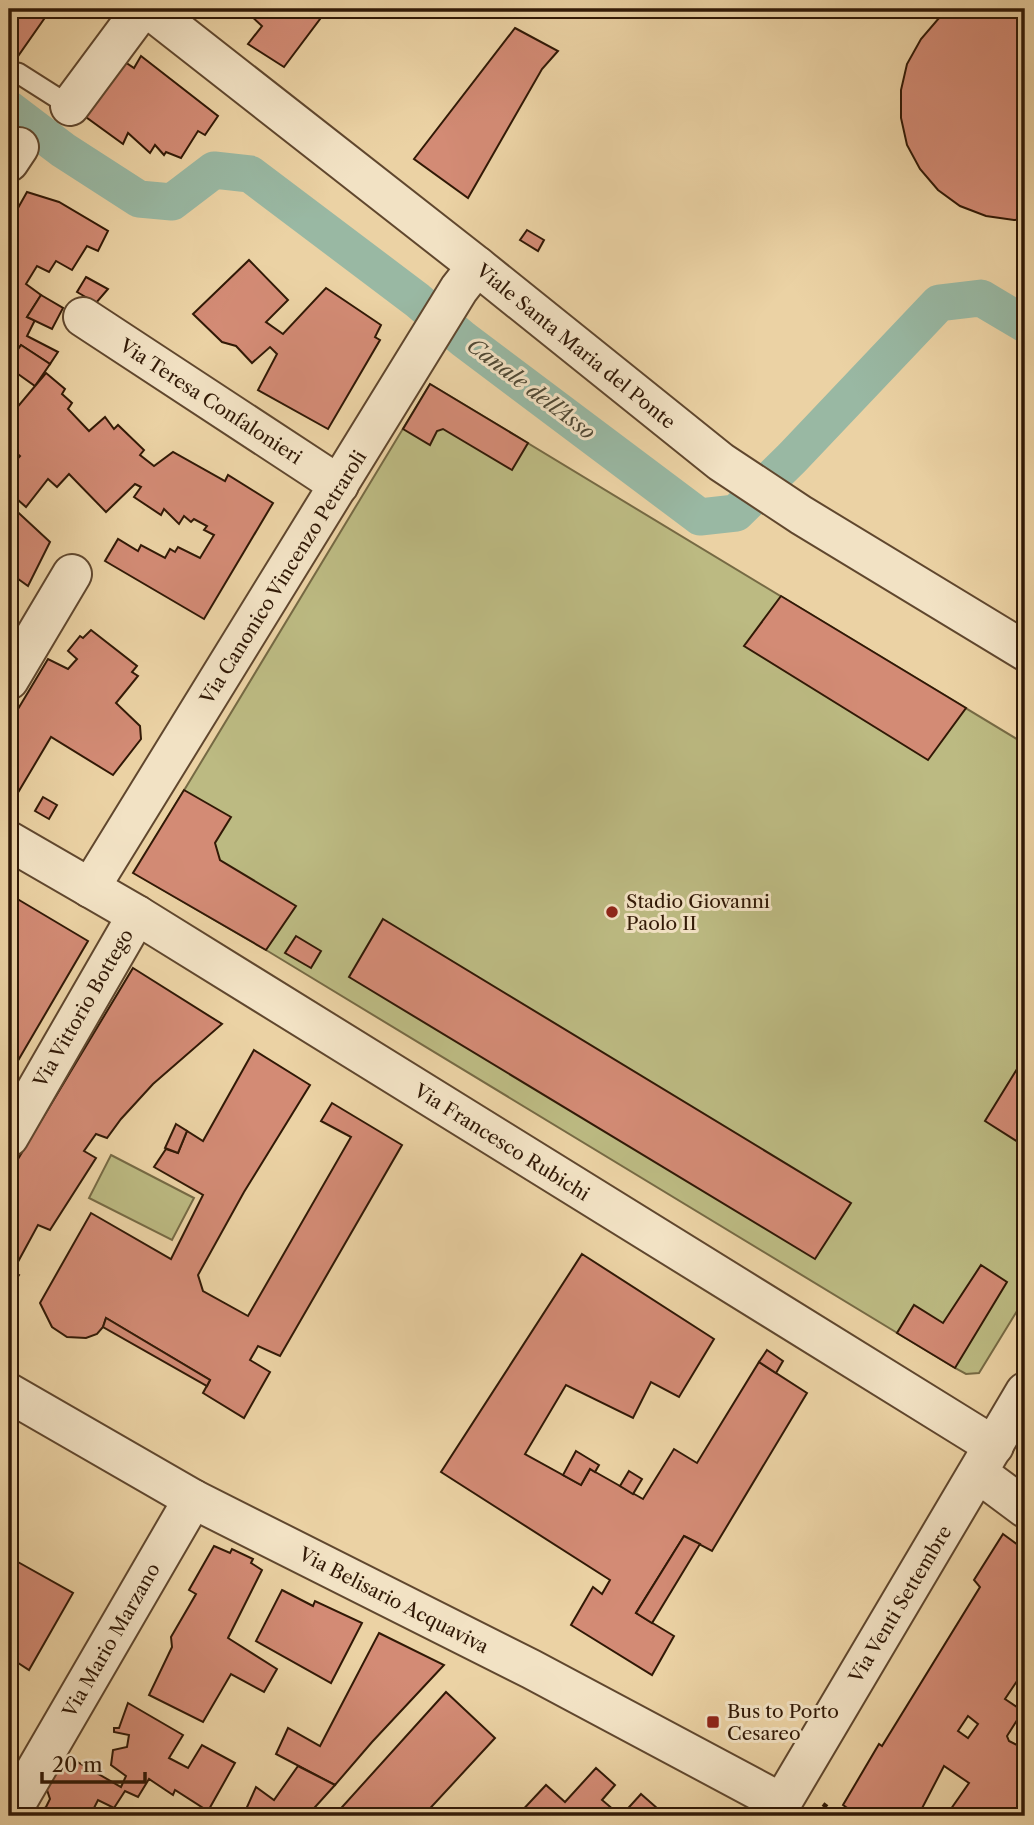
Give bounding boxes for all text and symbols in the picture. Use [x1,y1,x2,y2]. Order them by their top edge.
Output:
street label: Viale Santa Maria del Ponte [471,258,680,434]
water label: Canale dell'Asso [462,332,600,445]
street label: Via Teresa Confalonieri [114,333,306,469]
street label: Via Canonico Vincenzo Petraroli [195,446,371,709]
place label: Stadio Giovanni Paolo II [626,890,770,935]
marker: Stadio Giovanni Paolo II [604,904,620,920]
street label: Via Vittorio Bottego [28,925,138,1092]
street label: Via Francesco Rubichi [409,1078,594,1206]
street label: Via Venti Settembre [844,1521,956,1688]
street label: Via Belisario Acquaviva [294,1542,492,1658]
street label: Via Mario Marzano [57,1559,165,1722]
place label: Bus to Porto Cesareo [727,1700,839,1745]
marker: Bus to Porto Cesareo [705,1714,721,1730]
scale bar [42,1741,145,1785]
text: 20 m [52,1752,103,1777]

